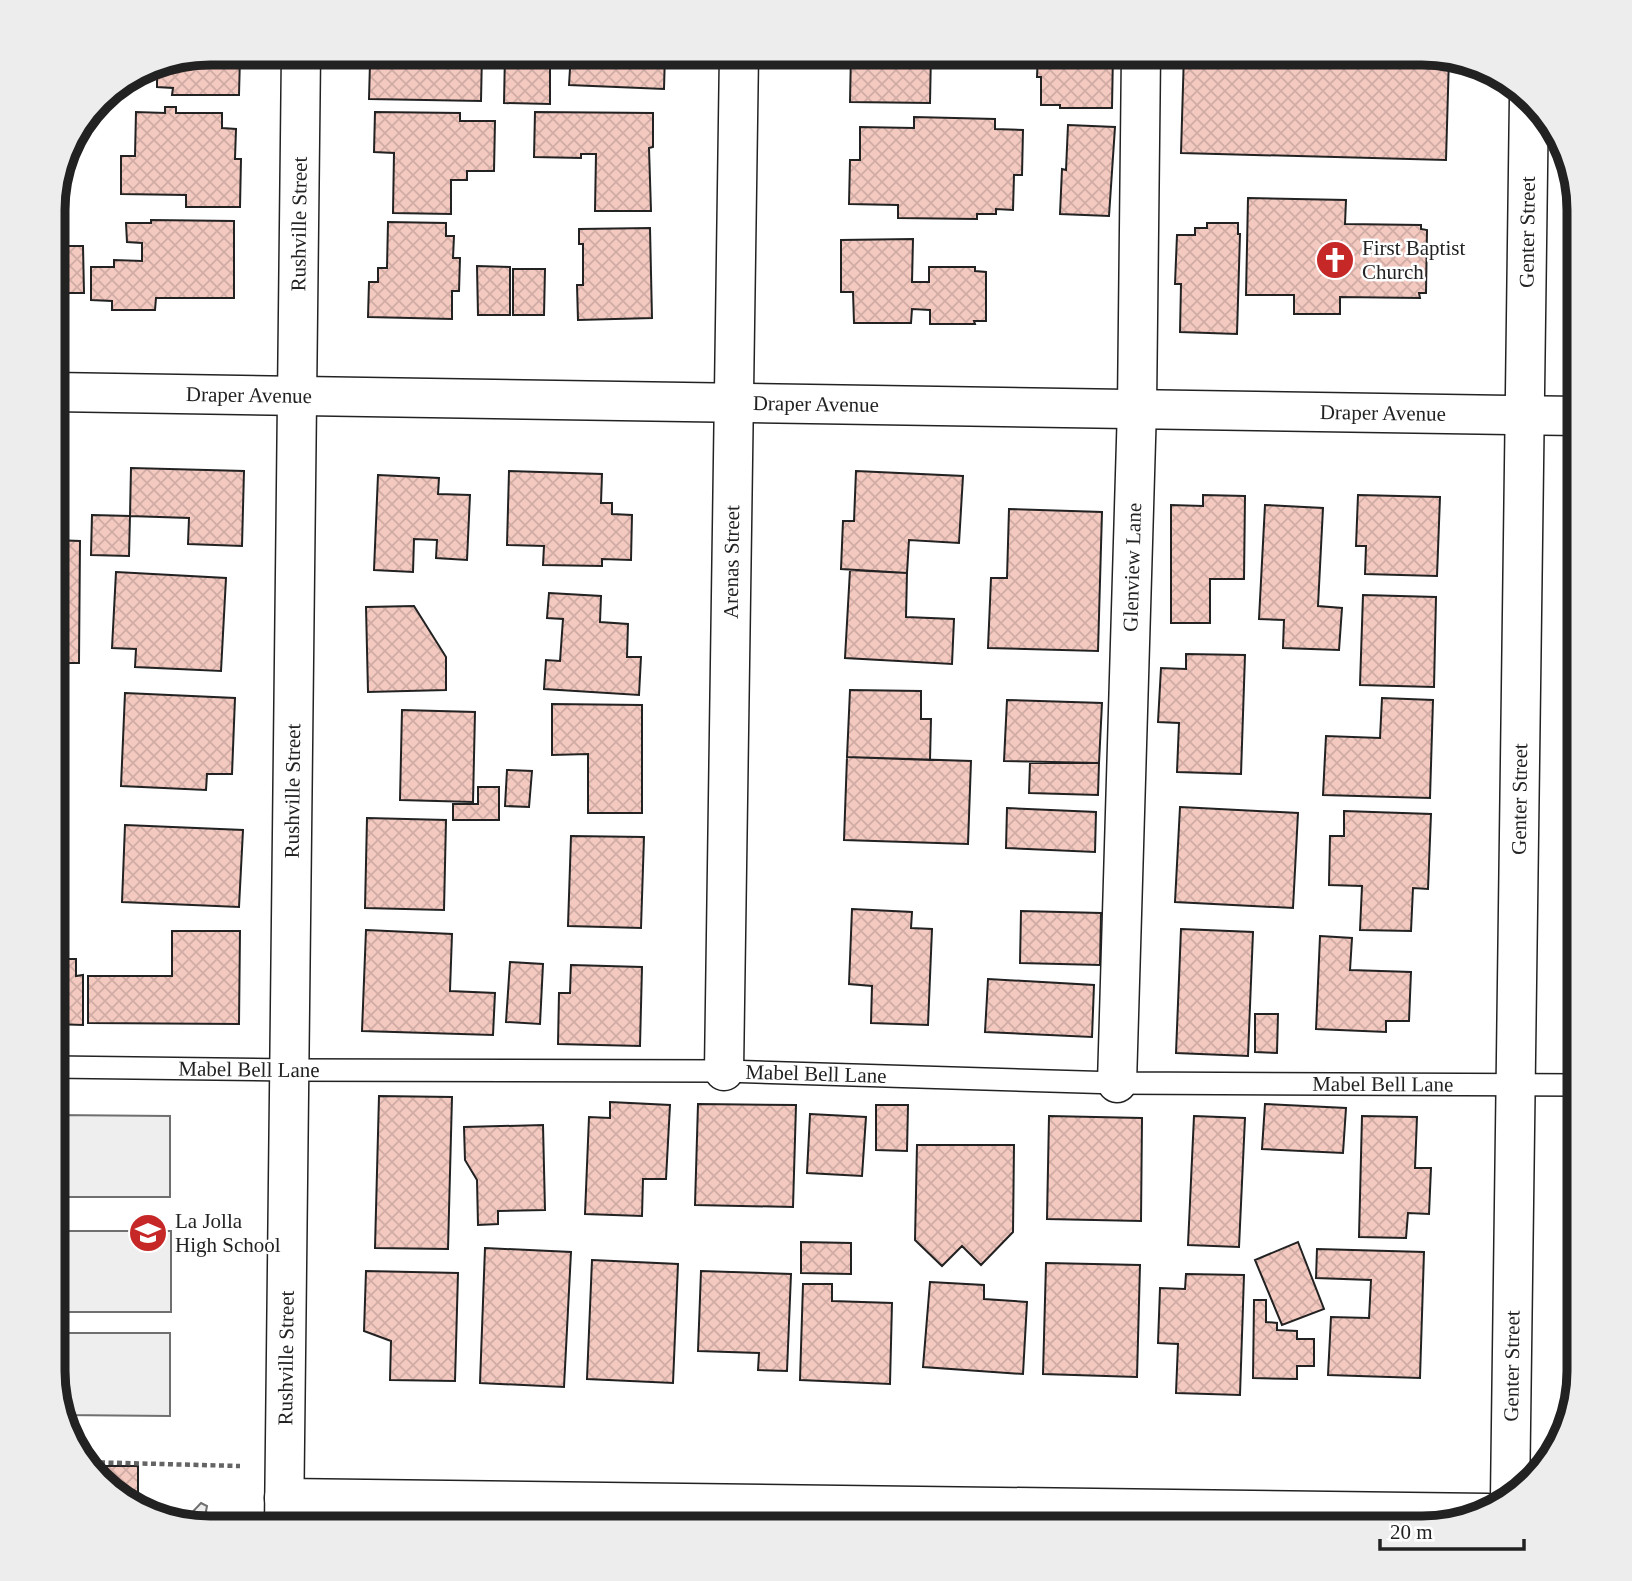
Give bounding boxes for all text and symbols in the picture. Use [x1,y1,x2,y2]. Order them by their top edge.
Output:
street label: Rushville Street [286,156,312,292]
street label: Genter Street [1514,176,1540,288]
place label: First Baptist Church [1362,236,1465,284]
church icon: First Baptist Church [1314,239,1356,281]
street label: Draper Avenue [186,382,312,408]
street label: Draper Avenue [753,391,879,417]
street label: Draper Avenue [1320,400,1446,426]
street label: Glenview Lane [1118,502,1146,632]
street label: Arenas Street [719,505,744,619]
street label: Rushville Street [280,723,305,859]
street label: Genter Street [1507,743,1532,855]
street label: Mabel Bell Lane [178,1057,320,1082]
street label: Mabel Bell Lane [745,1060,887,1088]
street label: Mabel Bell Lane [1312,1072,1453,1096]
place label: La Jolla High School [175,1209,281,1257]
school or university icon: La Jolla High School [127,1212,169,1254]
street label: Rushville Street [273,1290,299,1426]
street label: Genter Street [1499,1310,1525,1422]
scale bar [1380,1508,1524,1552]
text: 20 m [1390,1520,1433,1544]

